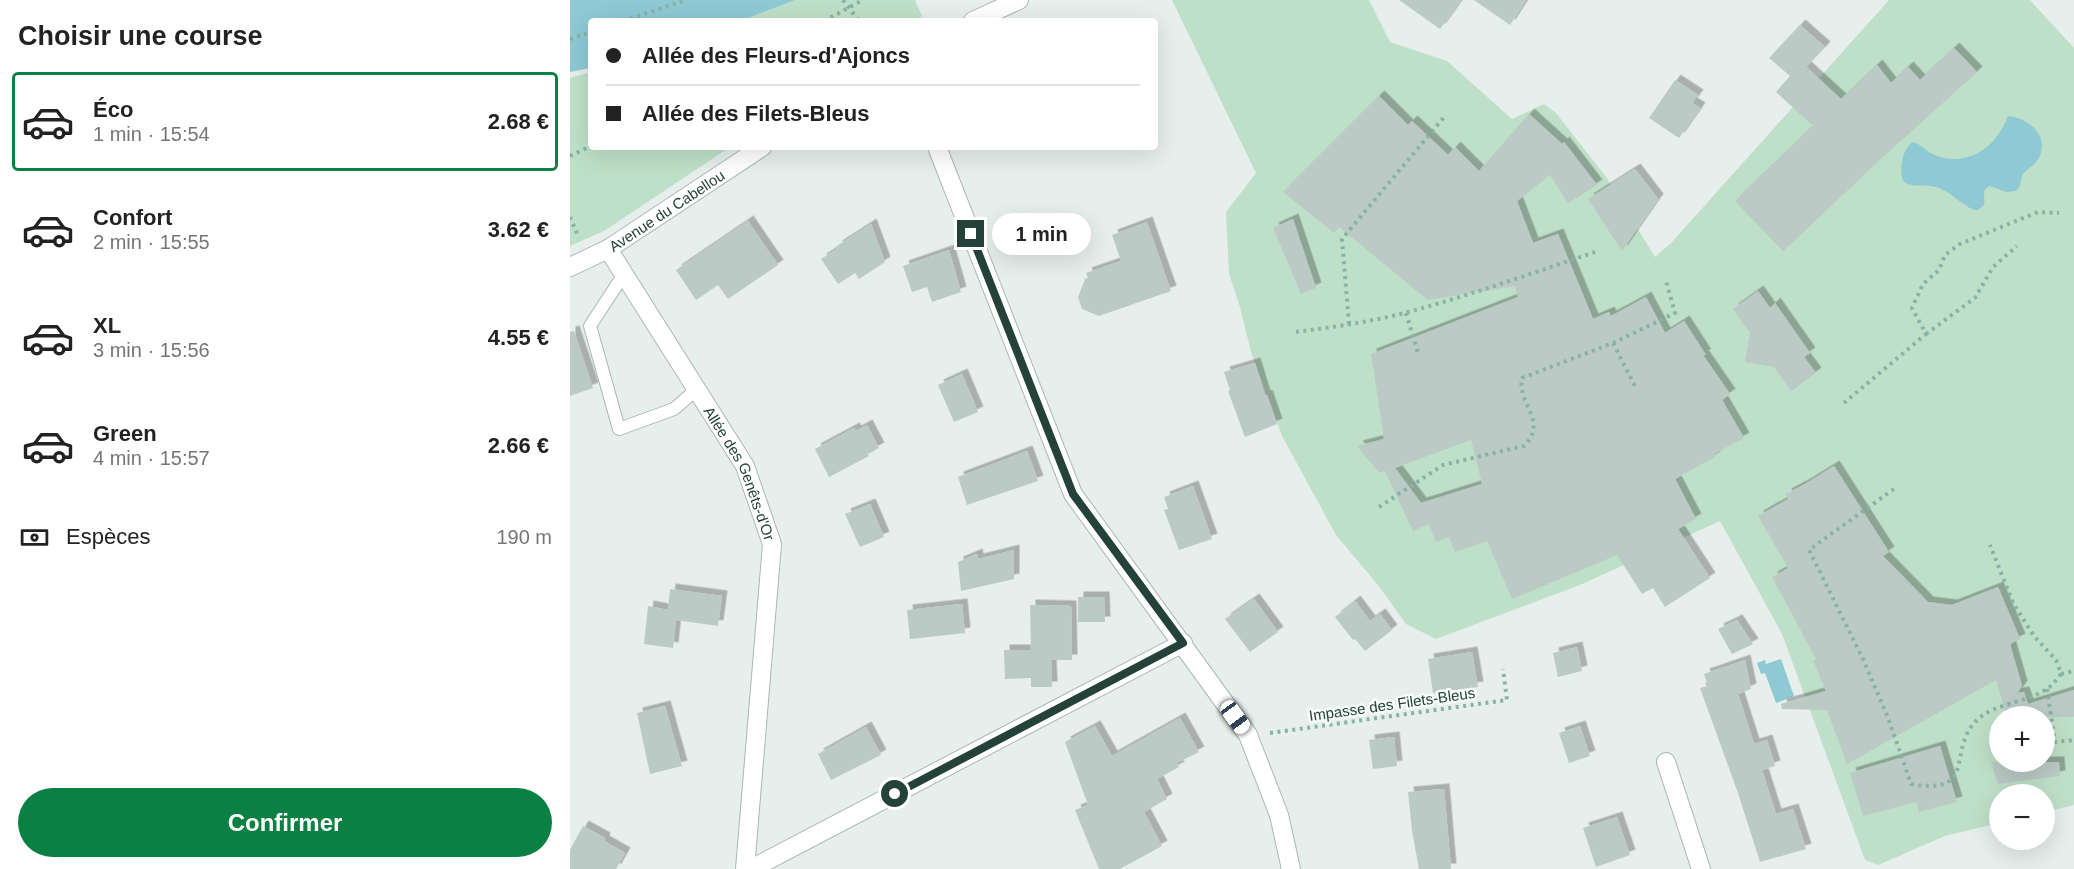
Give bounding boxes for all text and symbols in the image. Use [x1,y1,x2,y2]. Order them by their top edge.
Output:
text: Choisir une course [18,21,263,51]
text: Allée des Fleurs-d'Ajoncs [642,43,910,68]
icon: car [21,95,75,149]
text: Éco [93,97,133,122]
text: Allée des Filets-Bleus [642,101,869,126]
text: 2.68 € [488,109,549,134]
text: 1 min · 15:54 [93,123,210,145]
street label: Avenue du Cabellou [605,166,727,255]
icon: car [21,203,75,257]
text: Confort [93,205,172,230]
callout: 1 min [992,213,1091,255]
text: 3.62 € [488,217,549,242]
route end [957,220,984,247]
text: 1 min [1015,223,1068,245]
text: 2 min · 15:55 [93,231,210,253]
icon: car [21,311,75,365]
text: XL [93,313,121,338]
text: 4.55 € [488,325,549,350]
text: 3 min · 15:56 [93,339,210,361]
street label: Allée des Genêts-d'Or [701,403,779,542]
icon: car [21,419,75,473]
text: Green [93,421,157,446]
text: 2.66 € [488,433,549,458]
text: 4 min · 15:57 [93,447,210,469]
icon: cash [18,521,51,554]
text: Espèces [66,524,150,549]
text: 190 m [496,526,552,548]
street label: Impasse des Filets-Bleus [1308,684,1476,724]
car [1217,697,1253,737]
map controls [1989,706,2055,850]
button: + [1989,706,2055,772]
route start [881,780,908,807]
button: − [1989,784,2055,850]
button: Confirmer [18,788,552,857]

